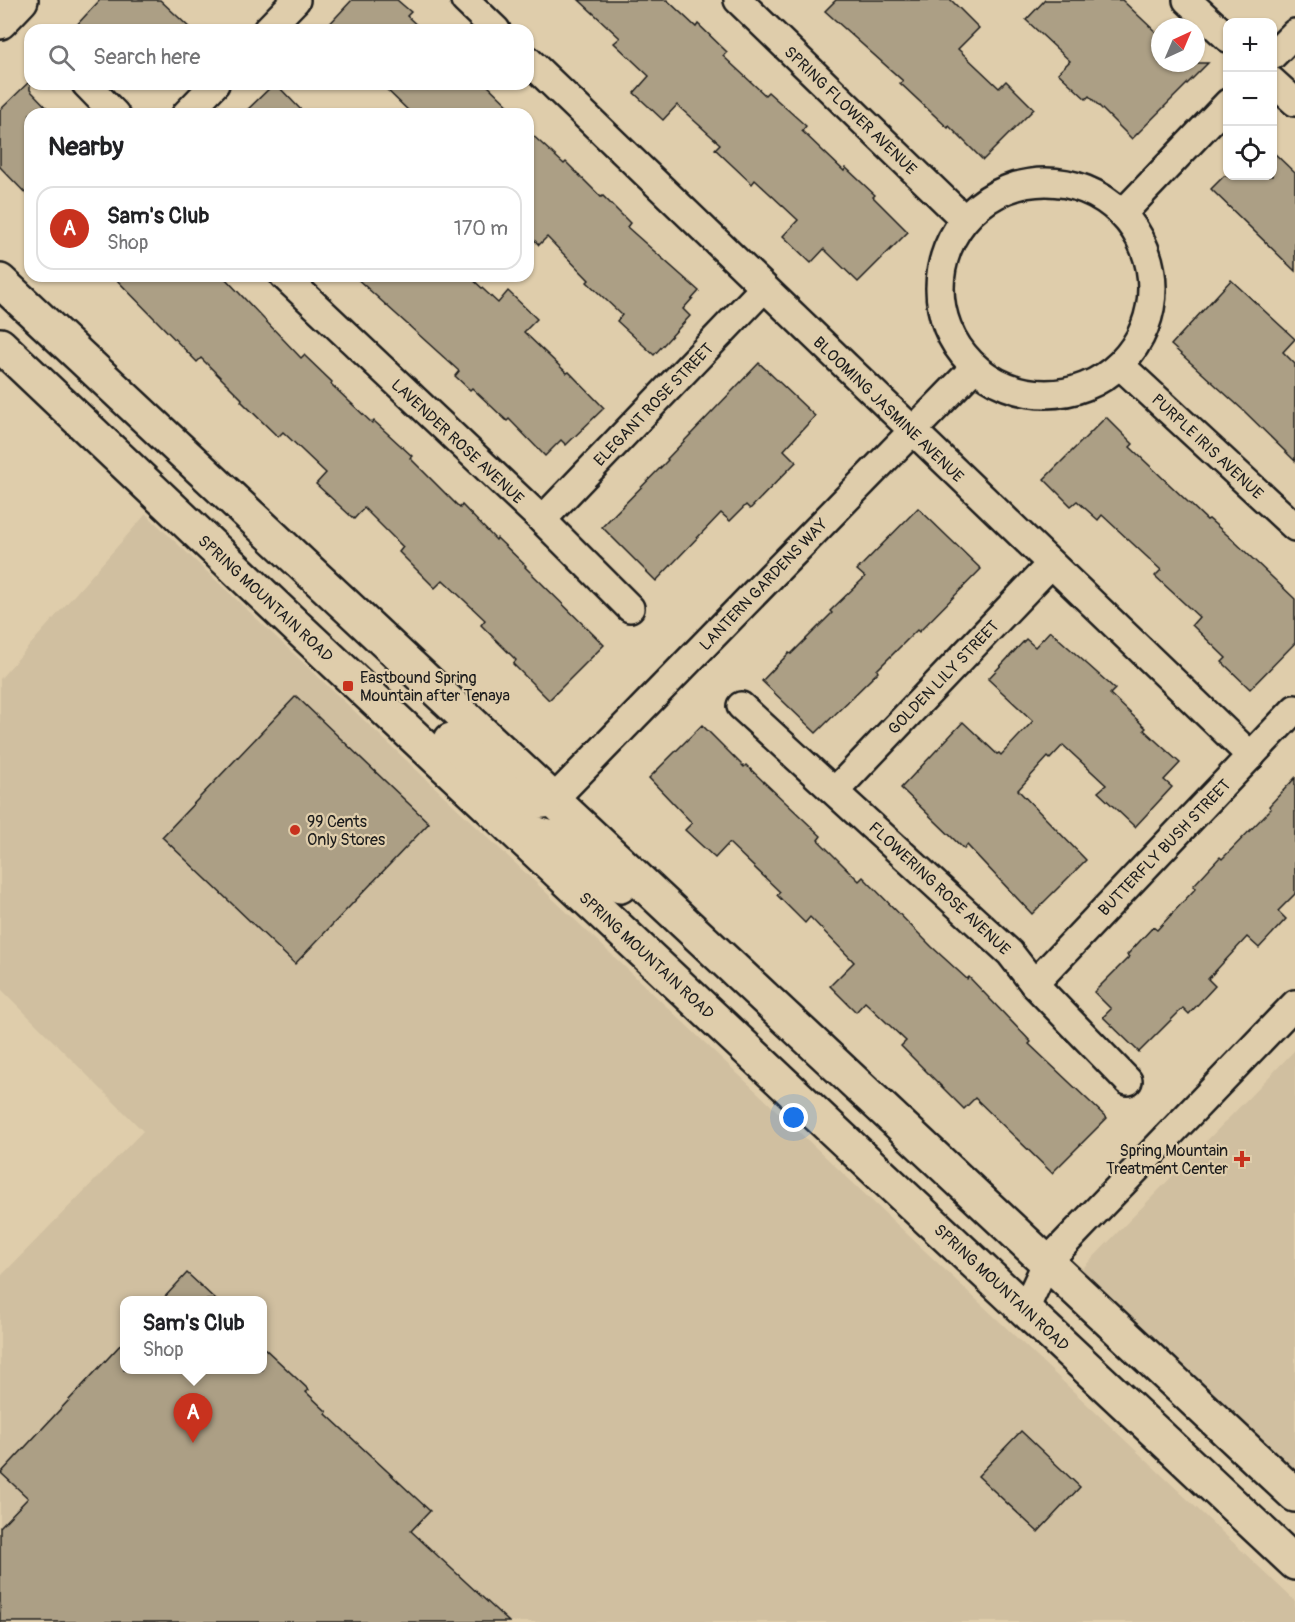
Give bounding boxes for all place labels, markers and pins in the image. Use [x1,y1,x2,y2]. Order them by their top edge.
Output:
place label: Eastbound Spring Mountain after Tenaya [360,668,510,706]
marker: Eastbound Spring Mountain after Tenaya [341,679,355,693]
place label: 99 Cents Only Stores [307,812,385,850]
marker: 99 Cents Only Stores [288,823,302,837]
place label: Spring Mountain Treatment Center [1106,1141,1228,1179]
marker: Spring Mountain Treatment Center [1233,1150,1251,1168]
pin: A [174,1394,212,1443]

